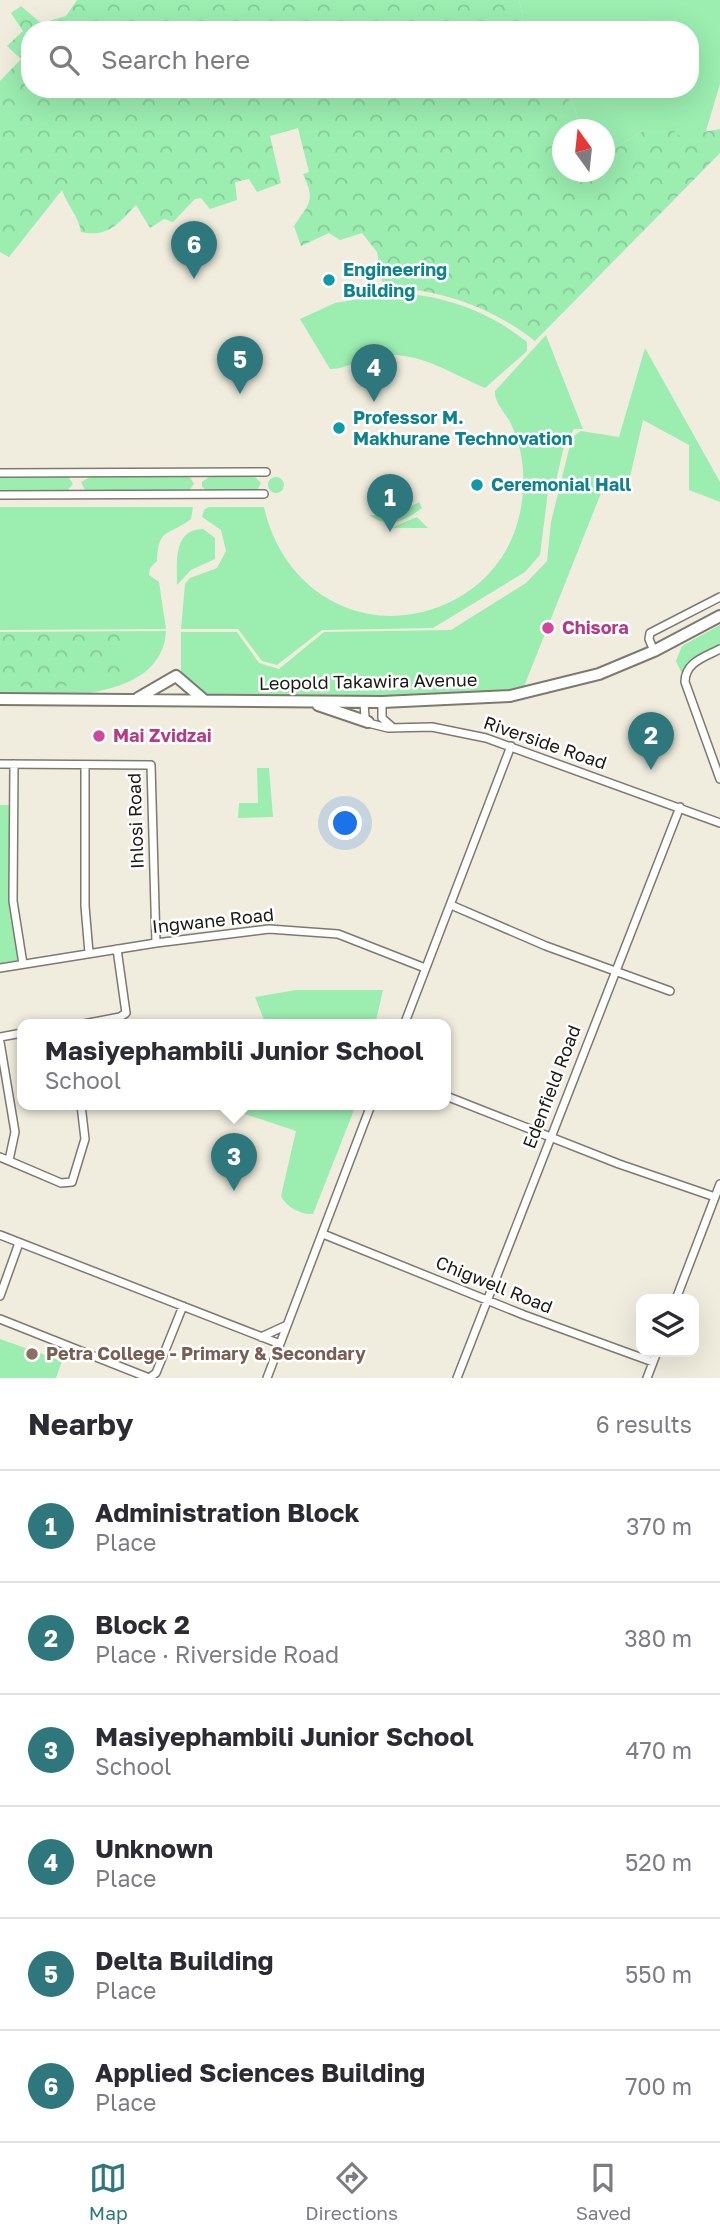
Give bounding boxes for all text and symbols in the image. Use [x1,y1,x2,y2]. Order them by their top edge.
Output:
search box [21,21,699,98]
icon: search [45,41,83,79]
text: Search here [101,44,250,75]
north arrow [552,119,615,182]
pin: 6 [171,221,217,279]
place label: Engineering Building [343,258,447,301]
marker: Engineering Building [321,272,337,288]
pin: 5 [217,336,263,394]
pin: 4 [351,344,397,402]
place label: Professor M. Makhurane Technovation [353,406,573,449]
marker: Professor M. Makhurane Technovation [331,420,347,436]
place label: Ceremonial Hall [491,473,631,495]
pin: 1 [367,474,413,532]
marker: Ceremonial Hall [469,477,485,493]
place label: Chisora [562,616,629,638]
marker: Chisora [540,620,556,636]
street label: Leopold Takawira Avenue [259,668,477,694]
street label: Riverside Road [481,711,610,773]
pin: 2 [628,712,674,770]
place label: Mai Zvidzai [113,724,212,746]
marker: Mai Zvidzai [91,728,107,744]
street label: Ihlosi Road [122,773,148,869]
your location [328,806,362,840]
street label: Ingwane Road [151,903,275,937]
popup [17,1019,451,1110]
street label: Edenfield Road [517,1022,585,1151]
text: Masiyephambili Junior School [45,1035,423,1066]
text: School [45,1066,121,1094]
pin: 3 [211,1133,257,1191]
street label: Chigwell Road [433,1251,556,1318]
map controls [636,1294,699,1357]
button: layers [636,1294,699,1357]
place label: Petra College - Primary & Secondary [46,1342,366,1364]
marker: Petra College - Primary & Secondary [24,1346,40,1362]
text: Nearby [28,1406,133,1442]
text: 6 results [596,1410,692,1438]
text: Administration Block [95,1497,359,1528]
text: 1 [45,1512,57,1540]
text: 370 m [626,1512,692,1540]
text: Place [95,1528,156,1556]
text: Block 2 [95,1609,190,1640]
text: 2 [44,1624,58,1652]
text: 380 m [624,1624,692,1652]
text: Place · Riverside Road [95,1640,339,1668]
text: Masiyephambili Junior School [95,1721,474,1752]
text: 3 [44,1736,58,1764]
text: 470 m [625,1736,692,1764]
text: School [95,1752,171,1780]
text: Unknown [95,1833,213,1864]
text: 4 [44,1848,58,1876]
text: 520 m [625,1848,692,1876]
text: Place [95,1864,156,1892]
text: Delta Building [95,1945,273,1976]
text: 5 [44,1960,58,1988]
text: 550 m [625,1960,692,1988]
text: Place [95,1976,156,2004]
text: Applied Sciences Building [95,2057,425,2088]
text: 6 [44,2072,58,2100]
text: 700 m [625,2072,692,2100]
text: Place [95,2088,156,2116]
tab: Map [89,2159,128,2224]
tab: Directions [305,2159,398,2224]
tab: Saved [576,2159,631,2224]

